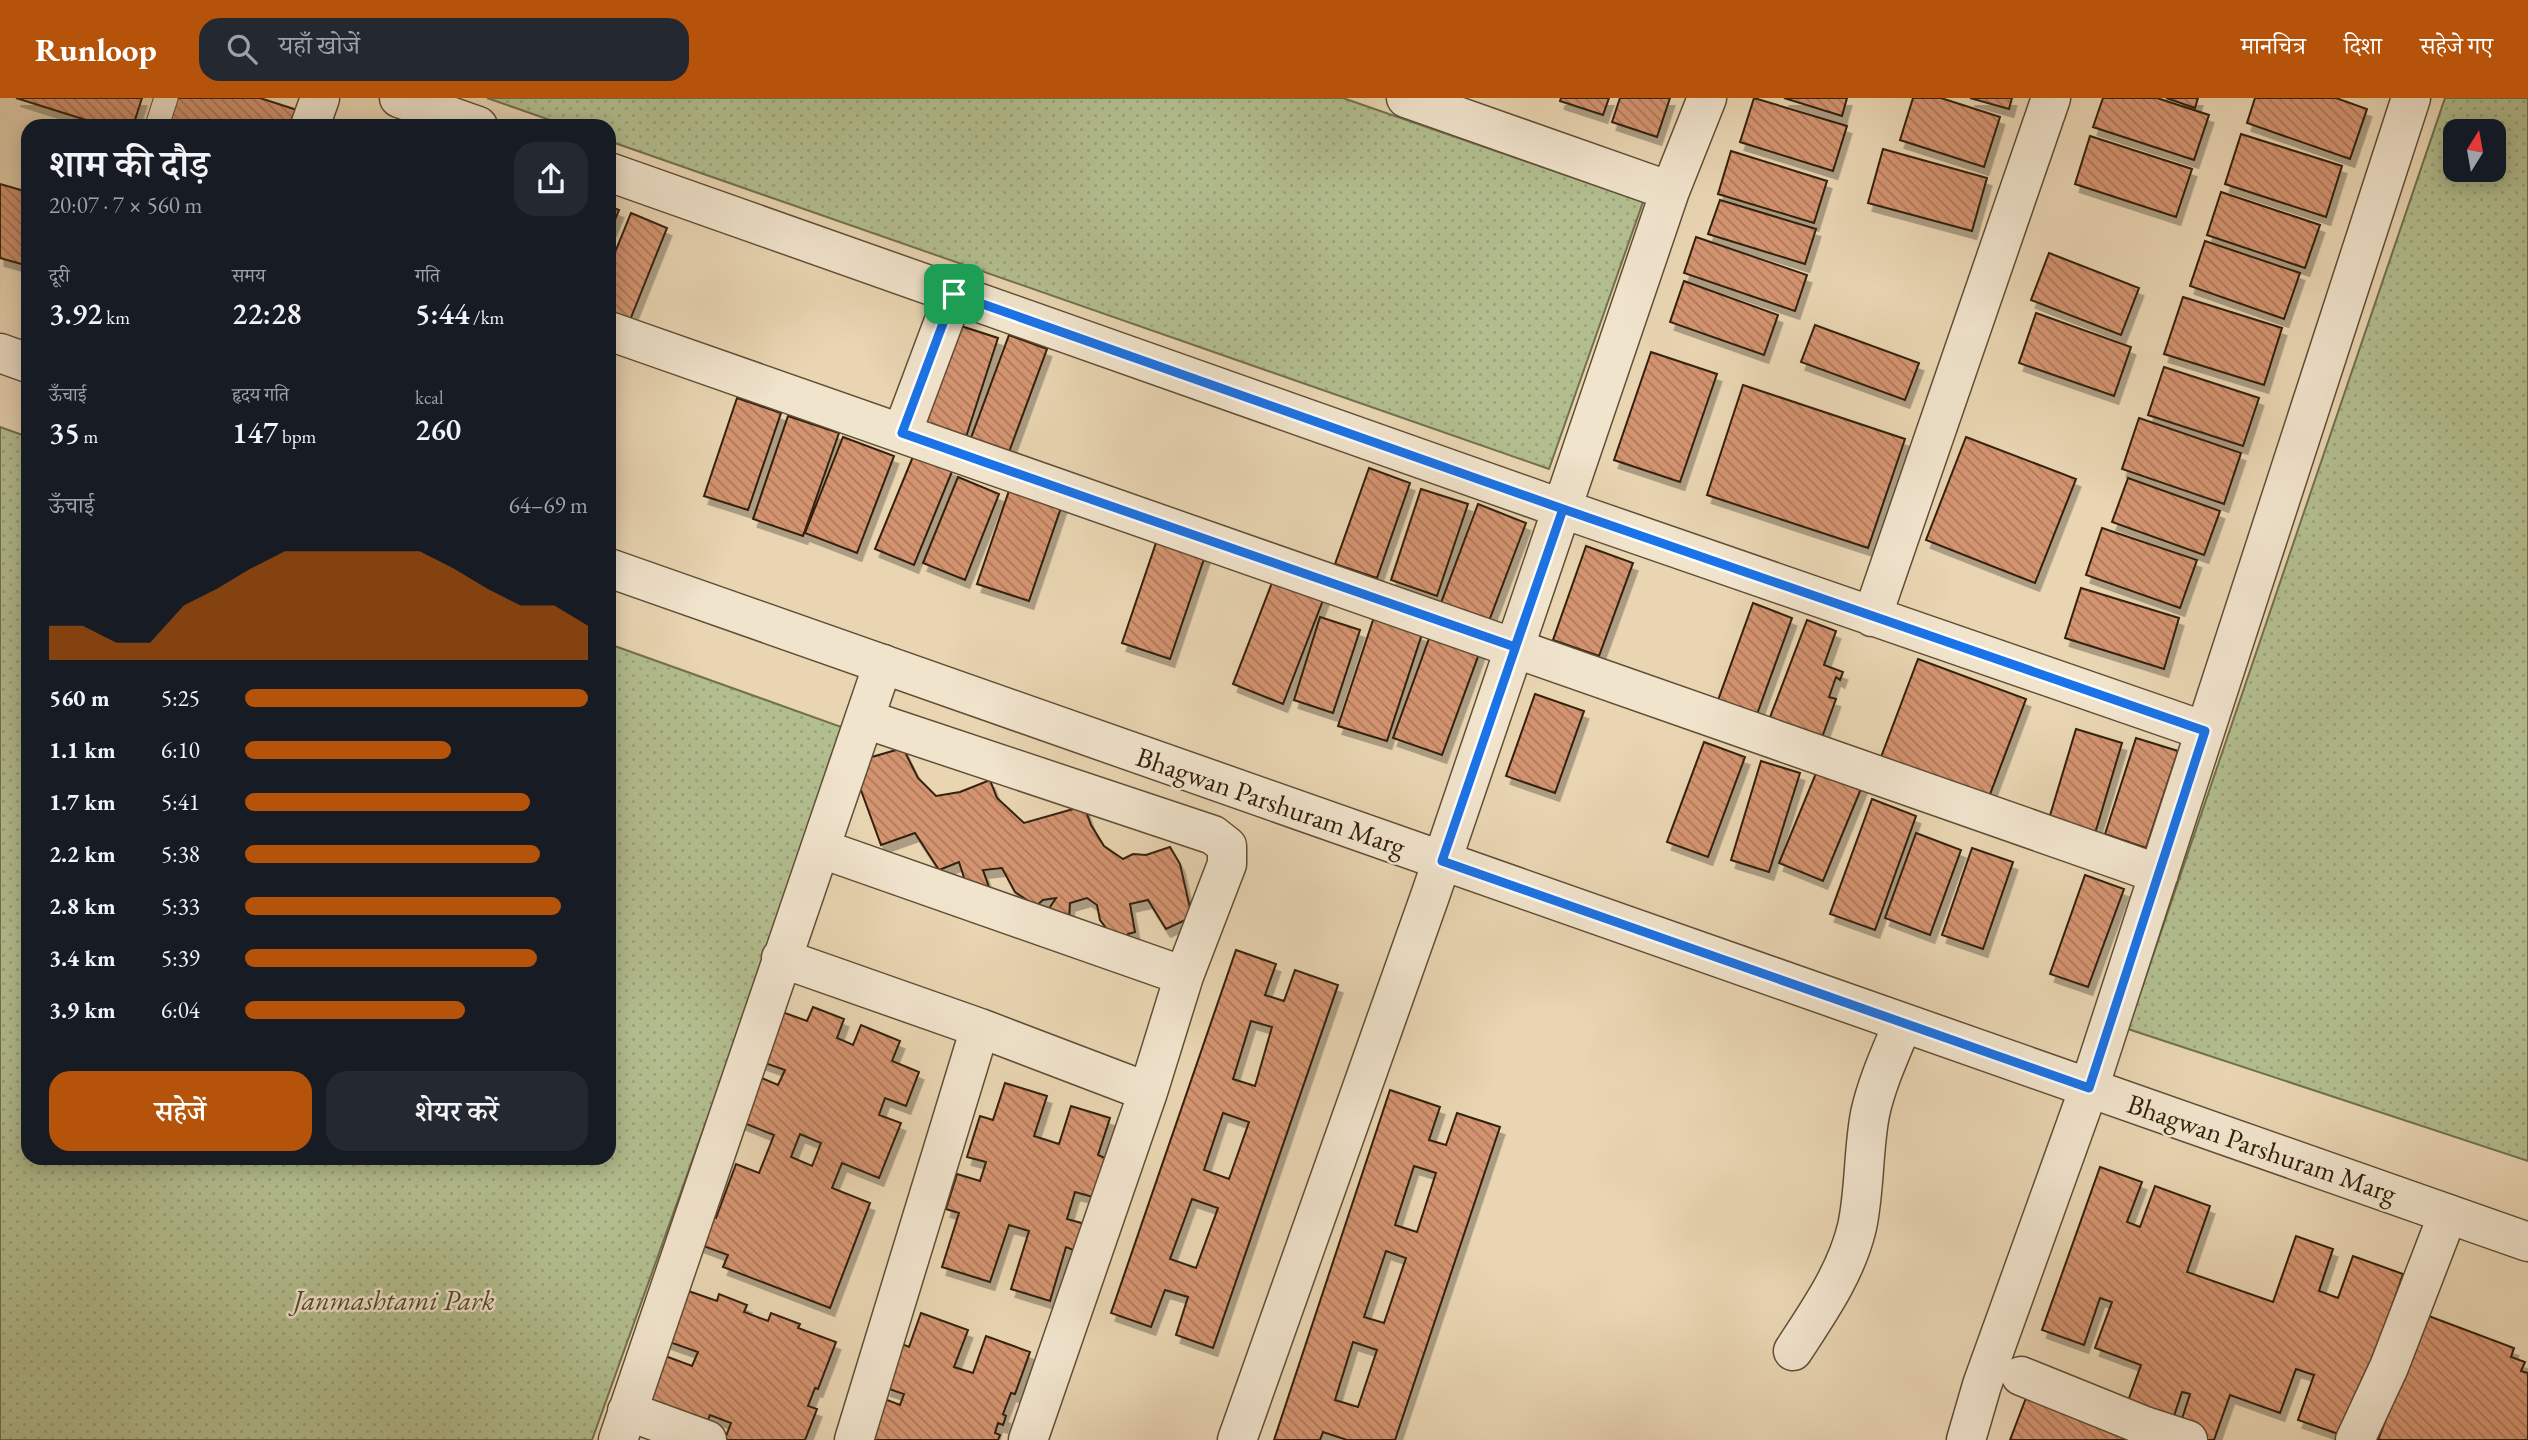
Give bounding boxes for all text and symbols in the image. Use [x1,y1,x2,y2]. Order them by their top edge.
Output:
search box [199,18,689,81]
text: Runloop [35,28,157,71]
text: यहाँ खोजें [279,28,360,62]
icon: search [223,30,261,68]
text: मानचित्र [2241,30,2306,61]
text: दिशा [2344,30,2382,61]
text: सहेजे गए [2420,30,2493,61]
north arrow [2443,119,2506,182]
map controls [2443,119,2506,182]
text: शाम की दौड़ [49,139,209,188]
button: share [514,142,588,216]
text: 20:07 · 7 × 560 m [49,190,202,220]
text: दूरी [49,263,70,288]
text: समय [232,263,265,288]
text: गति [415,263,440,288]
pin [924,264,984,324]
icon: arrive [935,275,973,313]
text: 3.92 [49,294,102,333]
text: 22:28 [232,294,302,333]
text: 5:44 [415,294,469,333]
text: km [102,305,130,330]
text: /km [469,305,504,330]
text: ऊँचाई [49,382,86,407]
text: हृदय गति [232,382,289,407]
text: kcal [415,385,444,410]
text: 260 [415,410,461,449]
text: 35 [49,413,80,452]
text: 147 [232,413,278,452]
text: m [80,424,98,449]
text: bpm [278,424,316,449]
text: ऊँचाई [49,490,94,520]
text: 64–69 m [509,490,588,520]
text: 560 m [49,683,110,713]
text: 5:25 [161,683,200,713]
text: 1.1 km [49,735,116,765]
text: 6:10 [161,735,200,765]
street label: Bhagwan Parshuram Marg [1132,738,1411,864]
text: 1.7 km [49,787,116,817]
text: 5:41 [161,787,200,817]
text: 2.2 km [49,839,116,869]
text: 5:38 [161,839,200,869]
text: 2.8 km [49,891,116,921]
text: 5:33 [161,891,200,921]
text: 3.4 km [49,943,116,973]
text: 5:39 [161,943,200,973]
text: 3.9 km [49,995,116,1025]
text: 6:04 [161,995,200,1025]
button: सहेजें [49,1071,312,1151]
button: शेयर करें [326,1071,588,1151]
street label: Bhagwan Parshuram Marg [2123,1085,2402,1211]
park label: Janmashtami Park [288,1282,495,1318]

